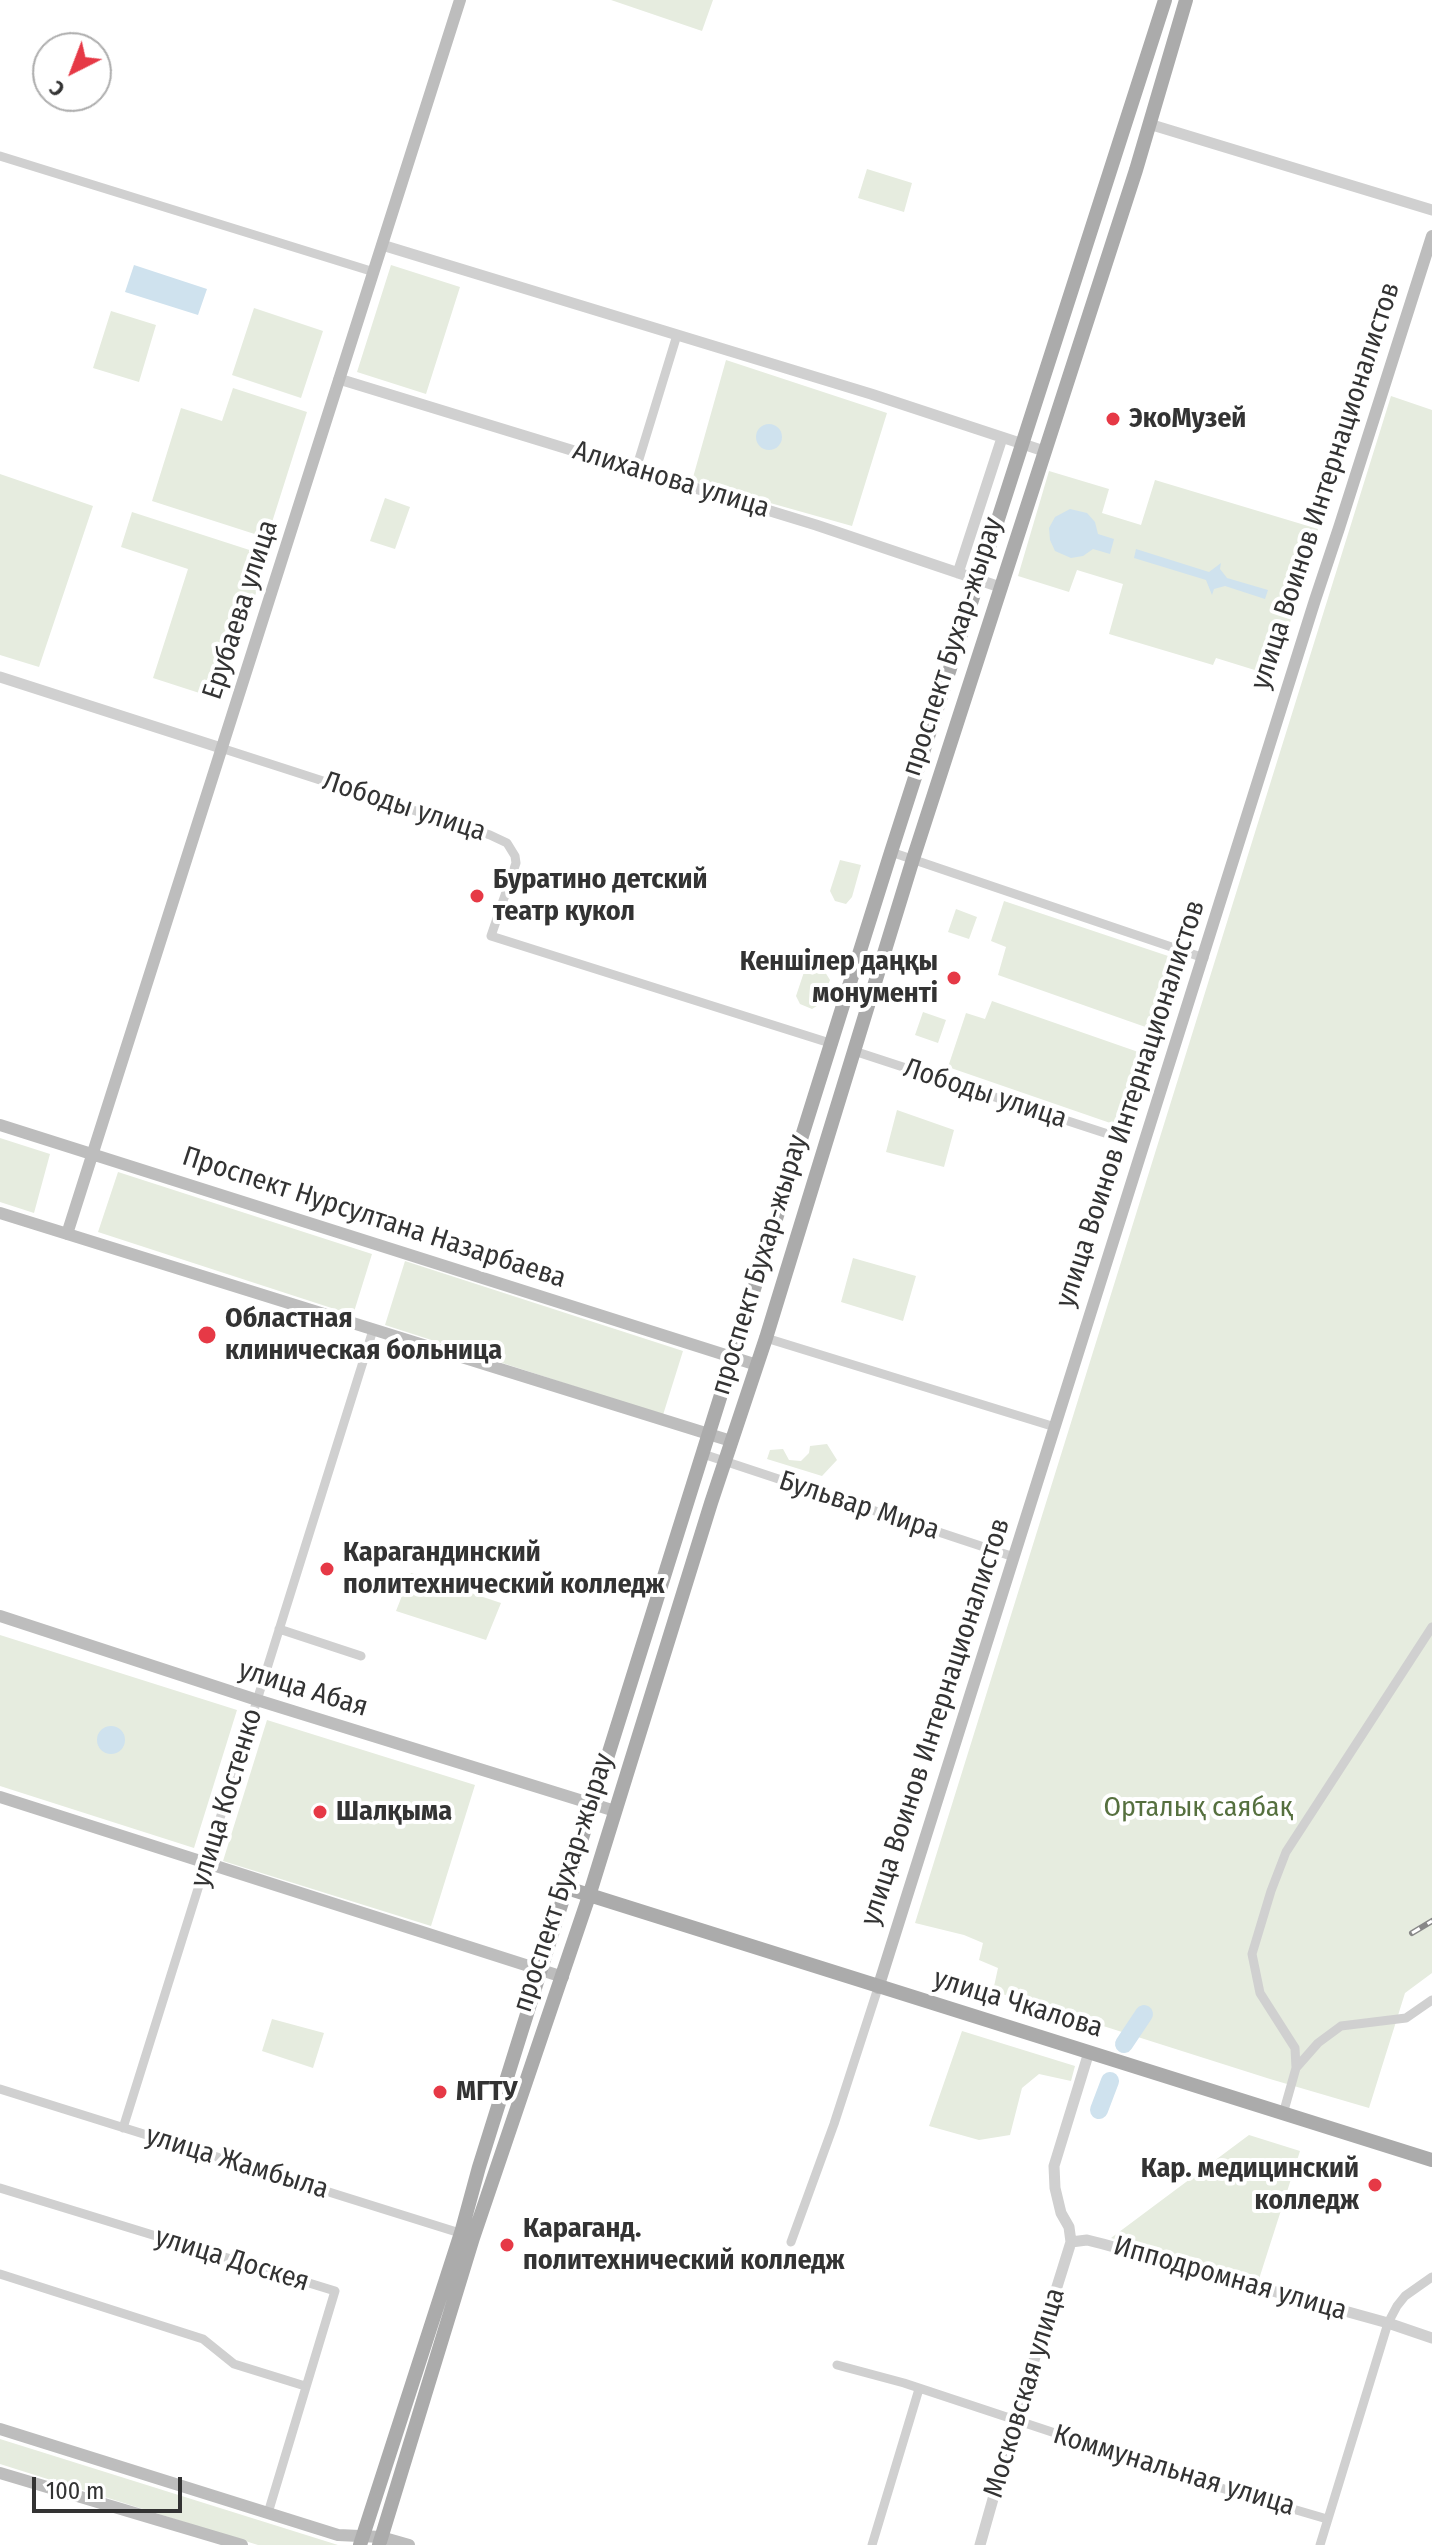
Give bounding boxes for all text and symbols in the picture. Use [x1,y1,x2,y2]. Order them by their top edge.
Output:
north arrow [32,32,112,112]
text: С [44,75,70,103]
street label: улица Воинов Интернационалистов [1244,278,1408,694]
place label: ЭкоМузей [1129,402,1246,436]
marker: ЭкоМузей [1104,410,1122,428]
street label: Алиханова улица [569,434,773,526]
street label: проспект Бухар-жырау [895,513,1011,781]
street label: Ерубаева улица [196,516,286,704]
street label: Лободы улица [318,765,490,849]
place label: Буратино детский театр кукол [493,863,707,929]
marker: Буратино детский театр кукол [468,887,486,905]
street label: улица Воинов Интернационалистов [1049,896,1213,1312]
place label: Кеншілер даңқы монументі [740,945,938,1011]
marker: Кеншілер даңқы монументі [945,969,963,987]
street label: Лободы улица [899,1052,1071,1136]
street label: проспект Бухар-жырау [704,1131,816,1399]
street label: Проспект Нурсултана Назарбаева [178,1140,570,1296]
place label: Областная клиническая больница [225,1302,502,1368]
marker: Областная клиническая больница [196,1324,218,1346]
street label: Бульвар Мира [775,1464,943,1548]
street label: улица Воинов Интернационалистов [854,1514,1018,1930]
place label: Карагандинский политехнический колледж [343,1536,665,1602]
marker: Карагандинский политехнический колледж [318,1560,336,1578]
street label: улица Абая [234,1653,372,1725]
street label: улица Костенко [184,1705,270,1891]
street label: проспект Бухар-жырау [506,1749,622,2017]
park label: Орталық саябақ [1103,1791,1293,1825]
place label: Шалқыма [336,1795,452,1829]
marker: Шалқыма [311,1803,329,1821]
street label: улица Чкалова [929,1962,1107,2046]
place label: МГТУ [456,2075,517,2109]
marker: МГТУ [431,2083,449,2101]
street label: улица Жамбыла [142,2119,332,2207]
place label: Кар. медицинский колледж [1141,2152,1359,2218]
marker: Кар. медицинский колледж [1366,2176,1384,2194]
place label: Караганд. политехнический колледж [523,2212,845,2278]
street label: улица Доскея [151,2221,313,2299]
street label: Ипподромная улица [1109,2230,1351,2328]
marker: Караганд. политехнический колледж [498,2236,516,2254]
street label: Московская улица [977,2284,1073,2502]
street label: Коммунальная улица [1049,2418,1299,2524]
scale bar [36,2461,186,2511]
text: 100 m [46,2477,104,2505]

